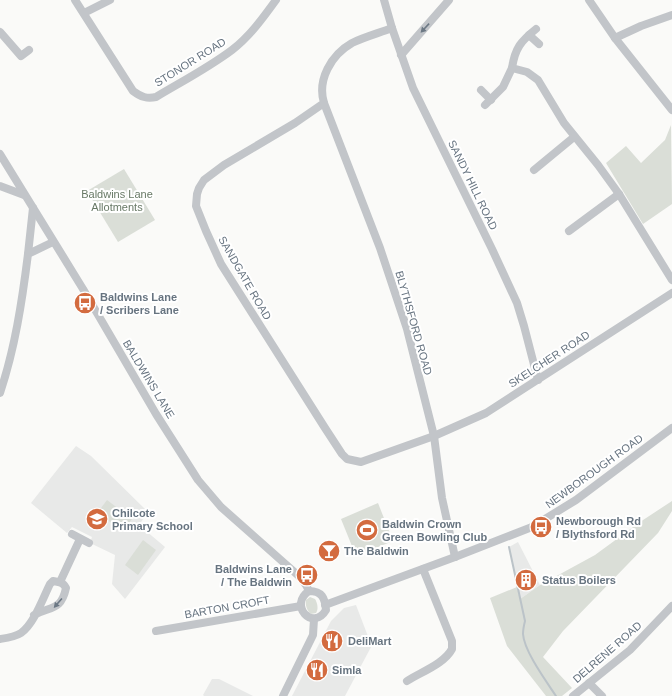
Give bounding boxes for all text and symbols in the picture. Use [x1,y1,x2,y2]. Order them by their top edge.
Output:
one-way arrow [421,23,430,32]
street label: STONOR ROAD [152,35,228,89]
street label: SANDY HILL ROAD [446,138,500,232]
park label: Baldwins Lane Allotments [81,188,153,213]
street label: SANDGATE ROAD [216,234,274,322]
street label: BLYTHSFORD ROAD [393,269,435,377]
bus stop icon: Baldwins Lane / Scribers Lane [72,290,98,316]
place label: Baldwins Lane / Scribers Lane [100,291,179,316]
street label: SKELCHER ROAD [506,328,592,390]
street label: BALDWINS LANE [121,338,177,420]
street label: NEWBOROUGH ROAD [543,432,645,510]
school or university icon: Chilcote Primary School [84,506,110,532]
place label: Chilcote Primary School [112,507,193,532]
bus stop icon: Newborough Rd / Blythsford Rd [528,514,554,540]
place label: Newborough Rd / Blythsford Rd [556,515,641,540]
sports icon: Baldwin Crown Green Bowling Club [354,517,380,543]
place label: Baldwin Crown Green Bowling Club [382,518,487,543]
bar icon: The Baldwin [316,538,342,564]
place label: The Baldwin [344,545,409,557]
bus stop icon: Baldwins Lane / The Baldwin [294,562,320,588]
place label: Baldwins Lane / The Baldwin [215,563,292,588]
building icon: Status Boilers [513,567,539,593]
place label: Status Boilers [542,574,616,586]
street label: BARTON CROFT [183,594,271,620]
one-way arrow [53,598,62,608]
street label: DELRENE ROAD [570,619,644,685]
restaurant icon: DeliMart [319,628,345,654]
place label: DeliMart [348,635,392,647]
restaurant icon: Simla [304,657,330,683]
place label: Simla [332,664,362,676]

